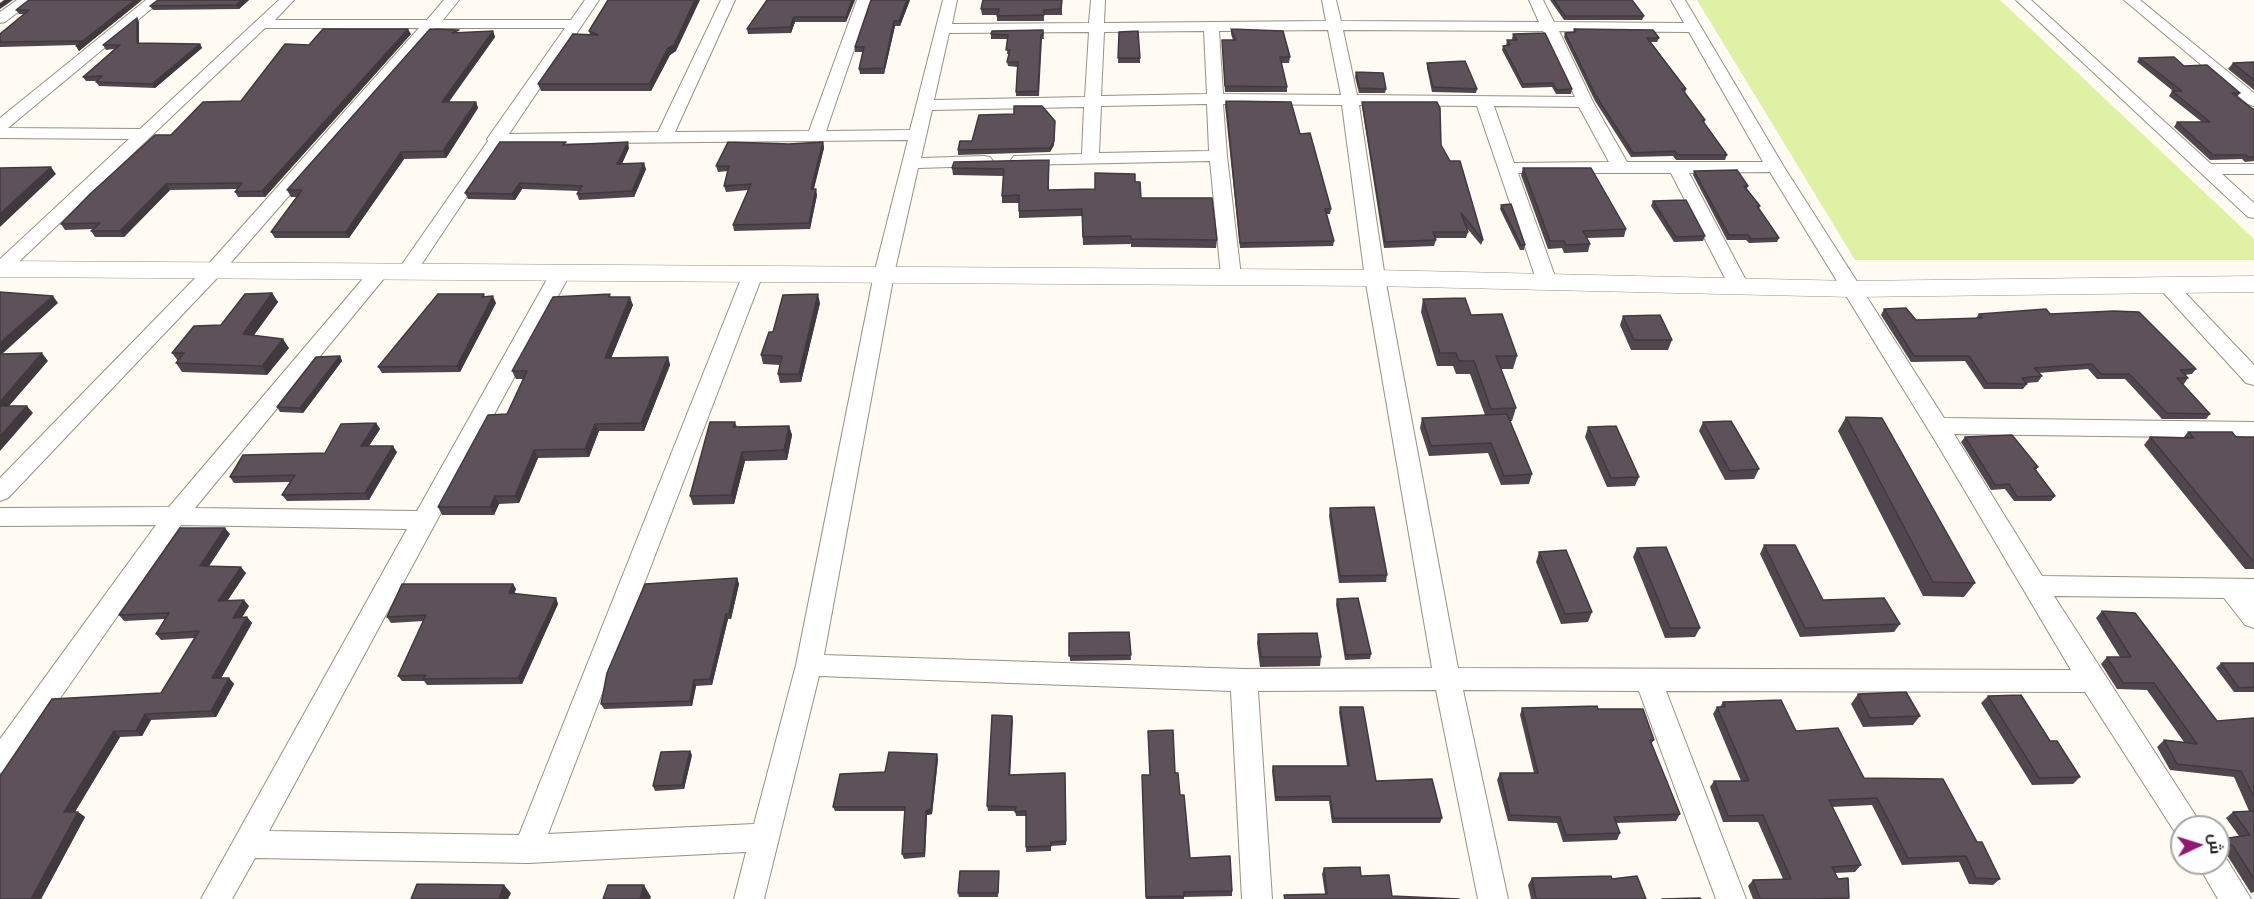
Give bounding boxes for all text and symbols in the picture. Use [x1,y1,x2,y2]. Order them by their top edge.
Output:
north arrow [2170,815,2230,875]
text: ش [2206,833,2227,855]

